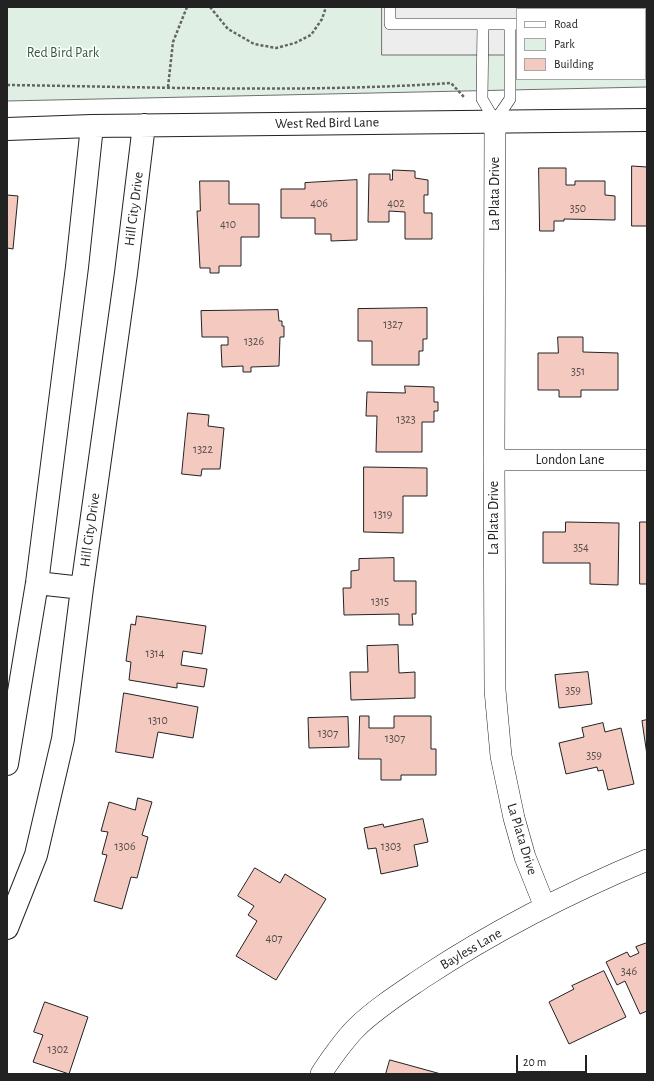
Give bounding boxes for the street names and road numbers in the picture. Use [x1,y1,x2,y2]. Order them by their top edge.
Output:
street label: West Red Bird Lane [275,114,379,132]
street label: La Plata Drive [487,157,503,231]
street label: Hill City Drive [121,171,147,247]
street label: London Lane [536,452,604,468]
street label: La Plata Drive [486,481,502,555]
street label: Hill City Drive [76,492,104,568]
street label: La Plata Drive [503,801,541,877]
street label: Bayless Lane [437,925,505,973]

